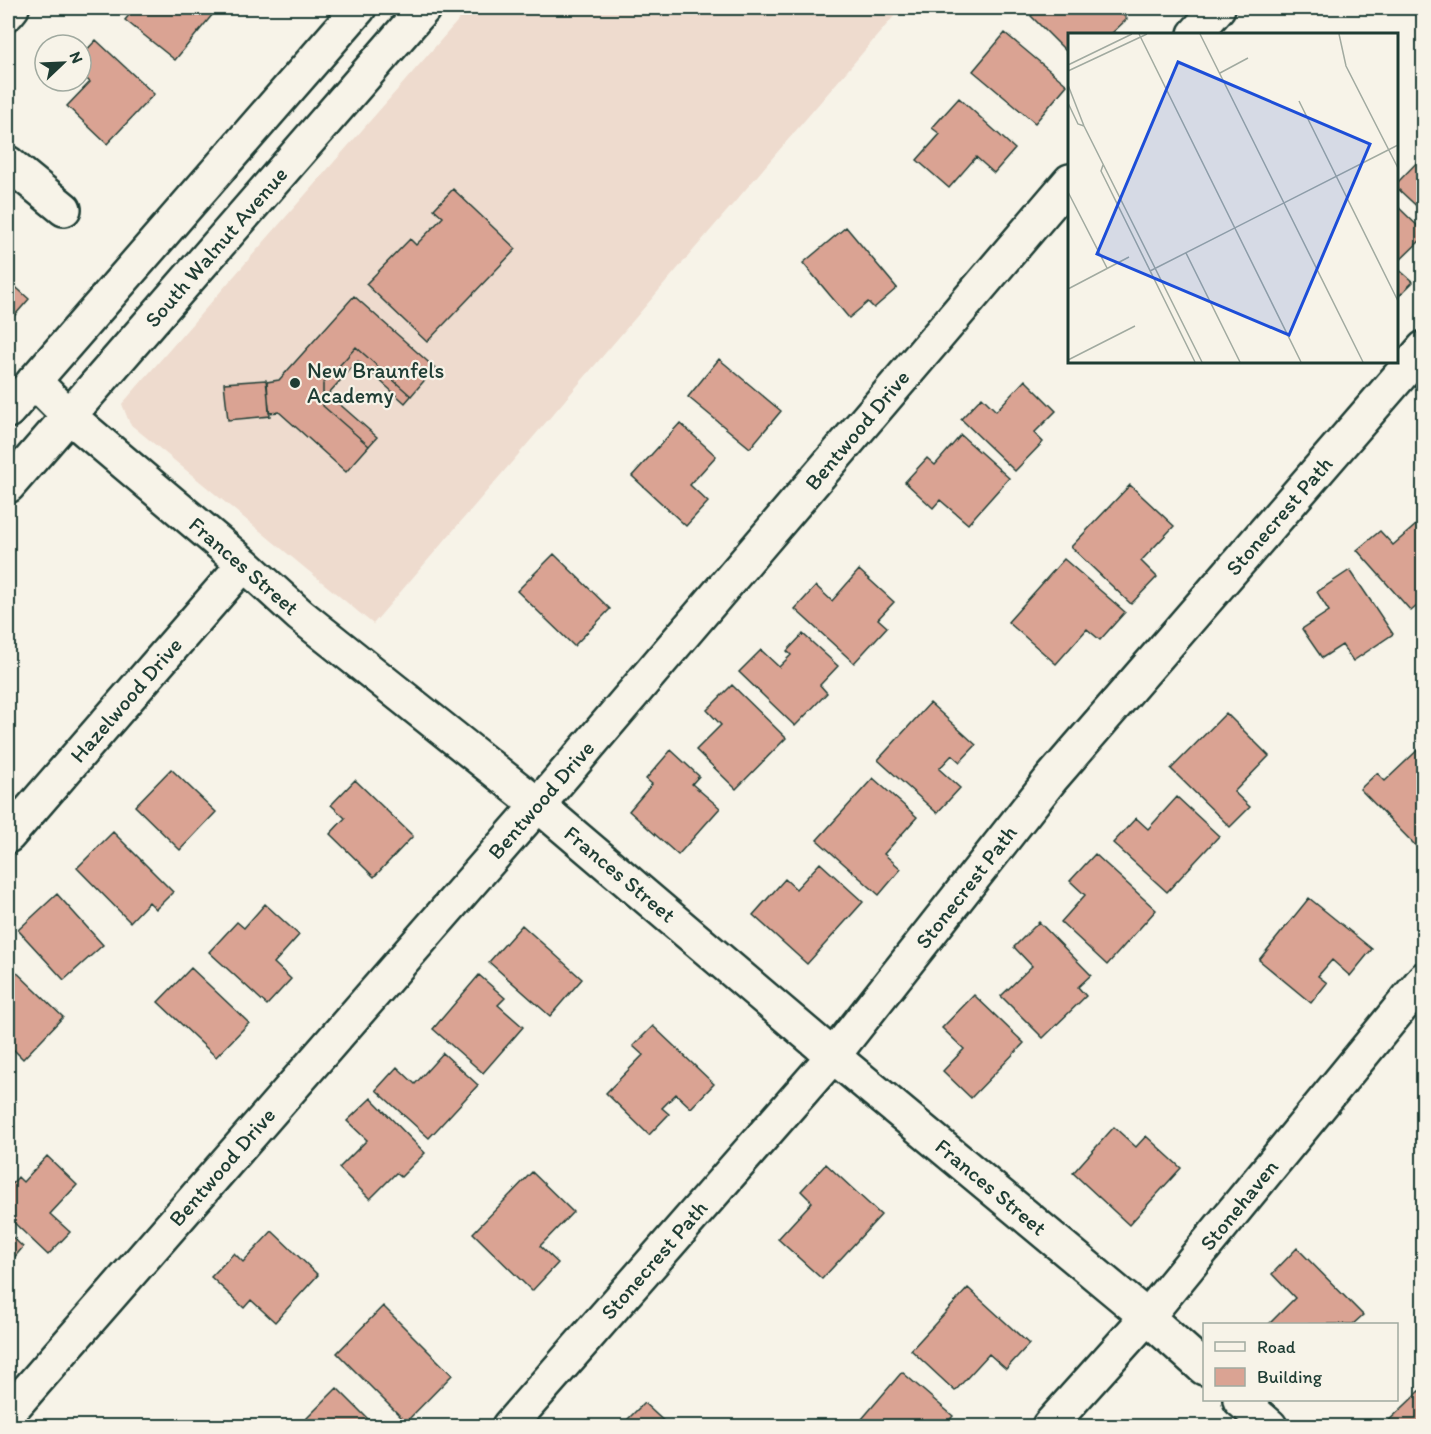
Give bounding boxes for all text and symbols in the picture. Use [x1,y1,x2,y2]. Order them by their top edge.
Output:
north arrow [33,33,93,93]
inset map [1068,33,1398,363]
text: N [65,49,87,66]
street label: South Walnut Avenue [139,161,293,333]
place label: New Braunfels Academy [307,357,444,409]
street label: Bentwood Drive [799,364,915,496]
marker: New Braunfels Academy [288,376,302,390]
street label: Stonecrest Path [1220,451,1338,581]
street label: Frances Street [183,511,305,621]
street label: Hazelwood Drive [64,632,188,768]
street label: Bentwood Drive [482,735,600,865]
street label: Frances Street [559,820,681,928]
street label: Stonecrest Path [909,820,1023,954]
street label: Bentwood Drive [163,1102,281,1232]
street label: Frances Street [930,1133,1052,1241]
street label: Stonehaven [1194,1154,1284,1256]
street label: Stonecrest Path [595,1195,713,1325]
legend [1203,1323,1398,1401]
text: Road [1257,1336,1296,1358]
text: Building [1257,1366,1323,1388]

